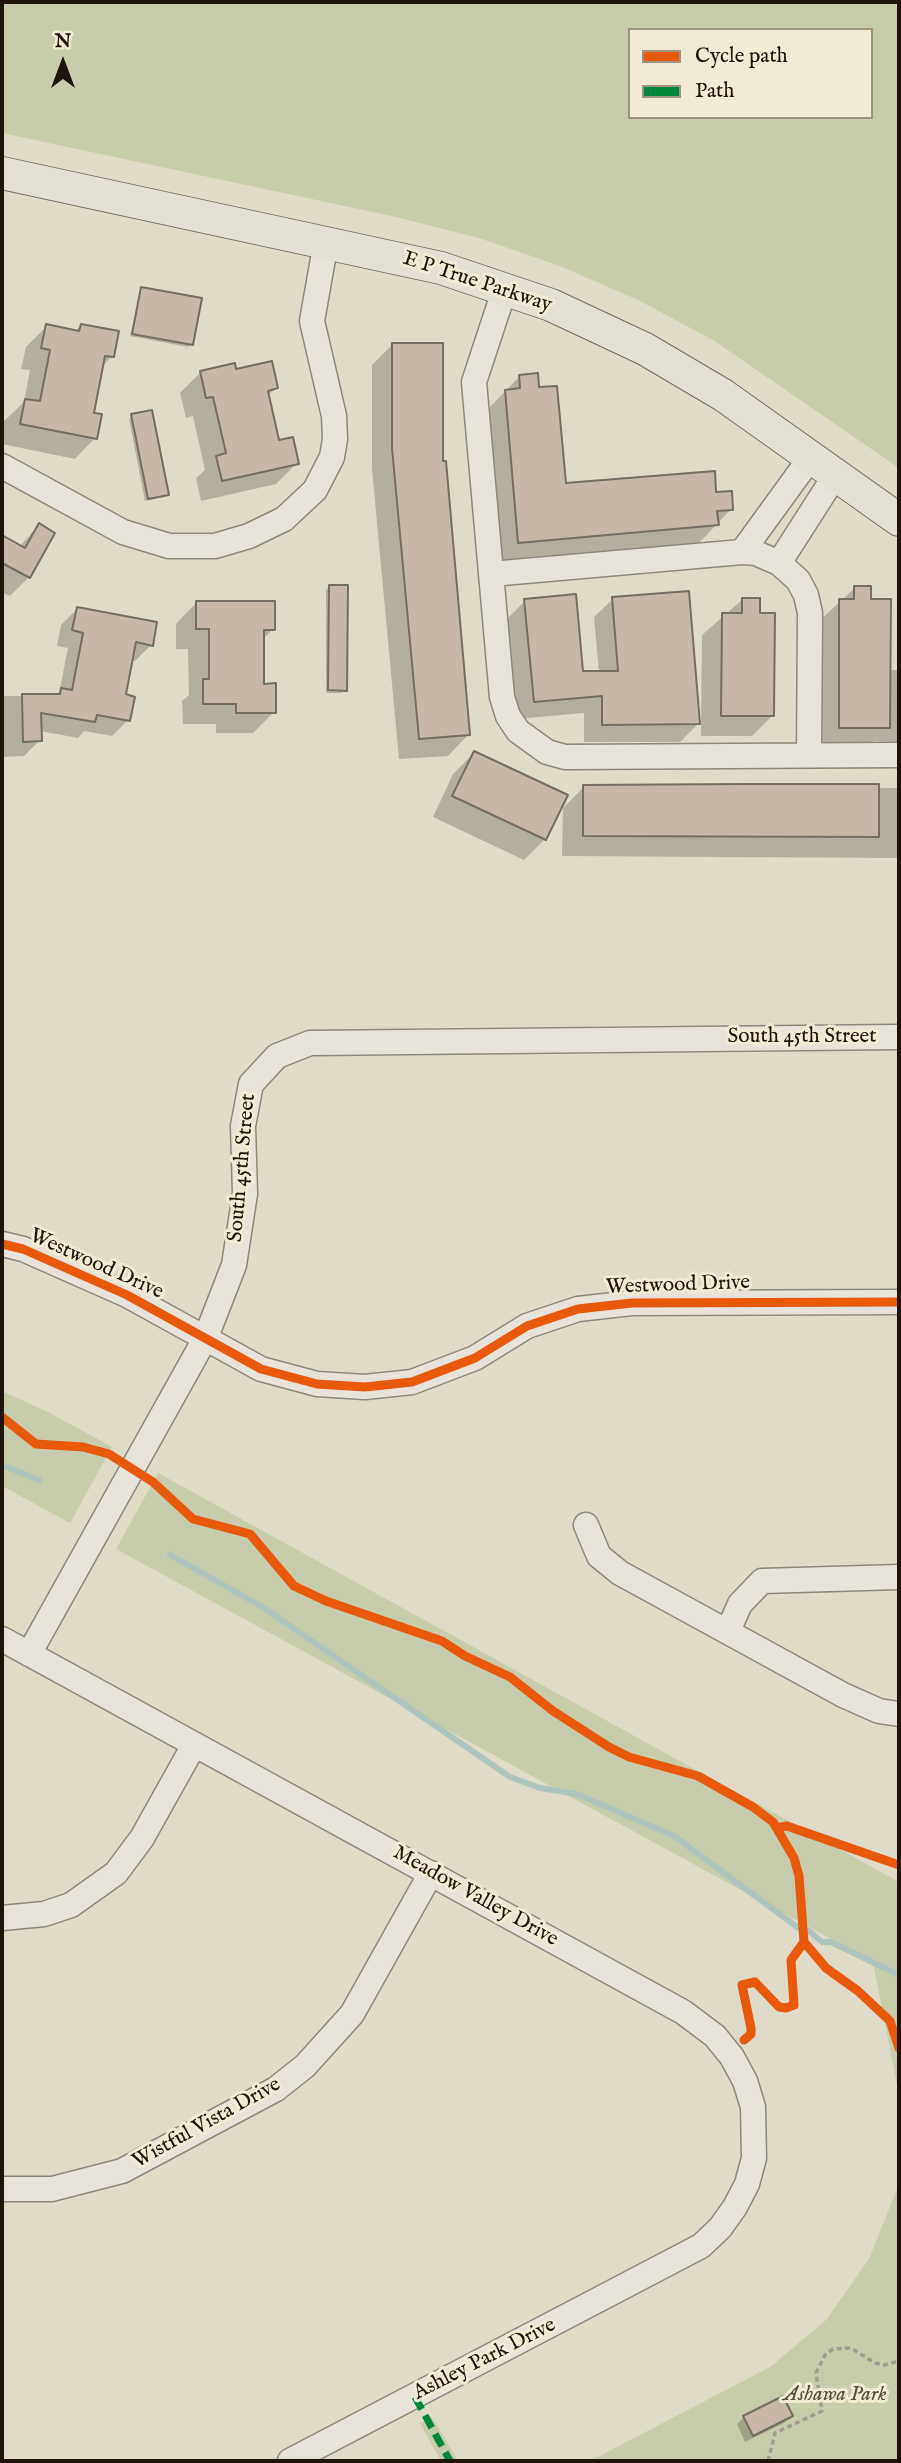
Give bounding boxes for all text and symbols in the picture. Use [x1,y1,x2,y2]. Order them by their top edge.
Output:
north arrow [28,28,98,98]
legend [628,28,873,119]
text: N [55,30,71,54]
text: Cycle path [695,43,788,70]
text: Path [695,78,734,105]
street label: E P True Parkway [399,247,555,319]
street label: South 45th Street [728,1025,876,1051]
street label: South 45th Street [224,1093,262,1243]
street label: Westwood Drive [25,1224,167,1306]
street label: Westwood Drive [606,1271,750,1301]
street label: Meadow Valley Drive [388,1841,562,1953]
street label: Wistful Vista Drive [128,2073,286,2175]
street label: Ashley Park Drive [410,2313,560,2407]
park label: Ashawa Park [784,2383,886,2409]

